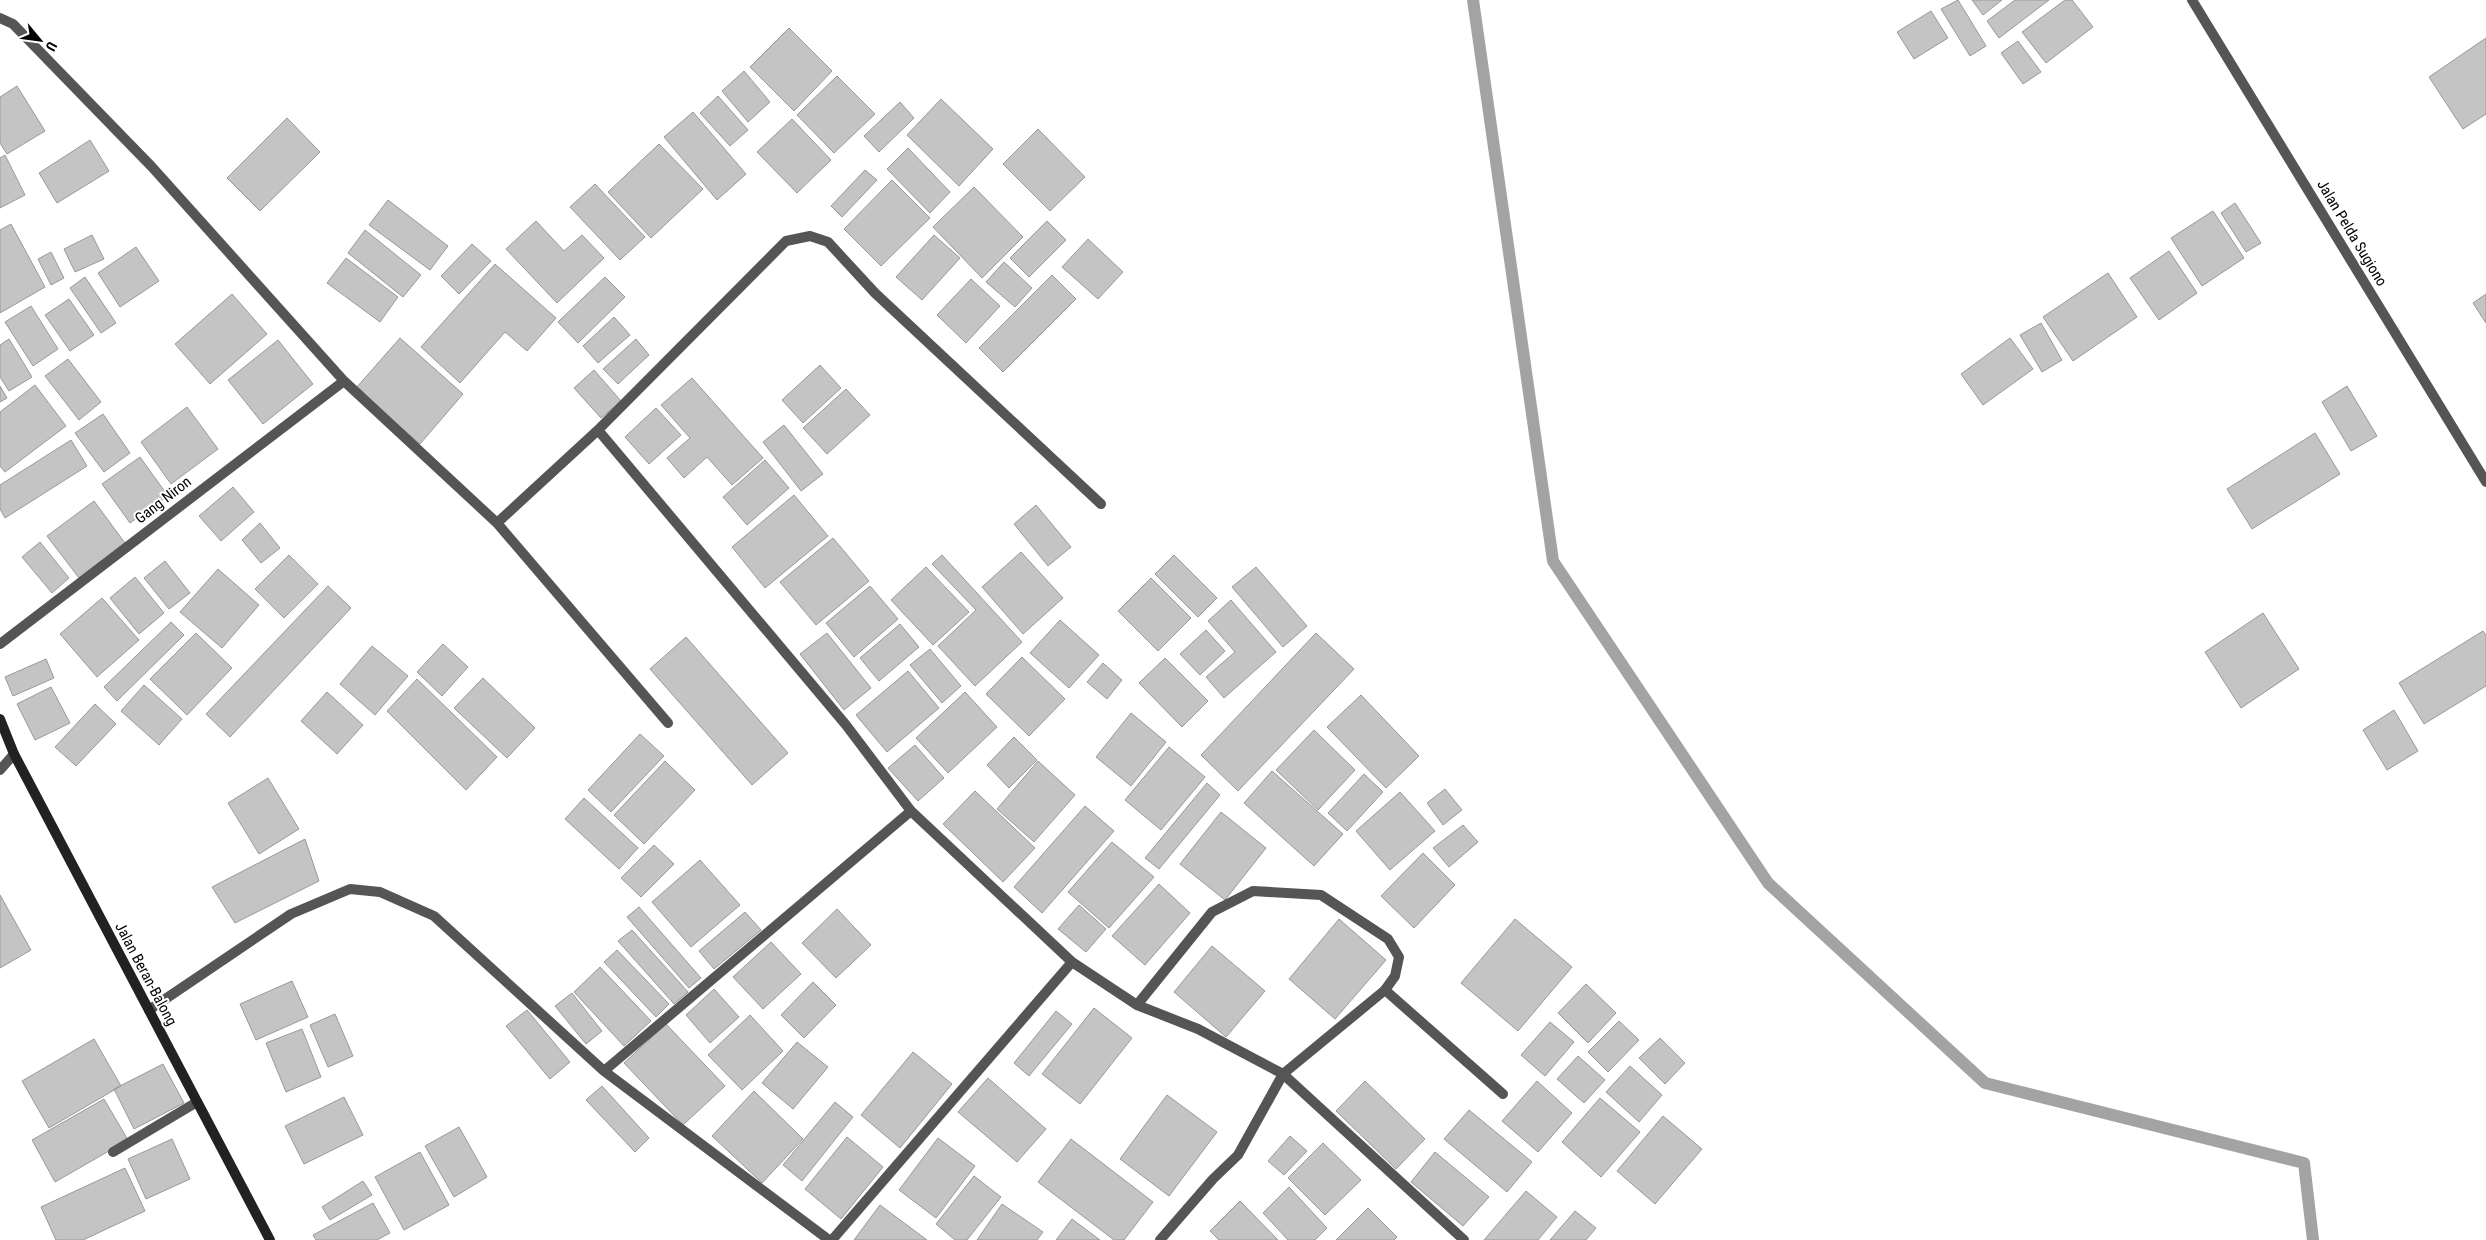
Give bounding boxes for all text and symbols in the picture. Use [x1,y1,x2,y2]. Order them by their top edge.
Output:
north arrow [15,15,65,65]
text: U [42,39,60,54]
street label: Jalan Pelda Sugiono [2313,177,2391,289]
street label: Gang Niron [131,473,195,527]
street label: Jalan Beran-Balong [111,919,181,1029]

